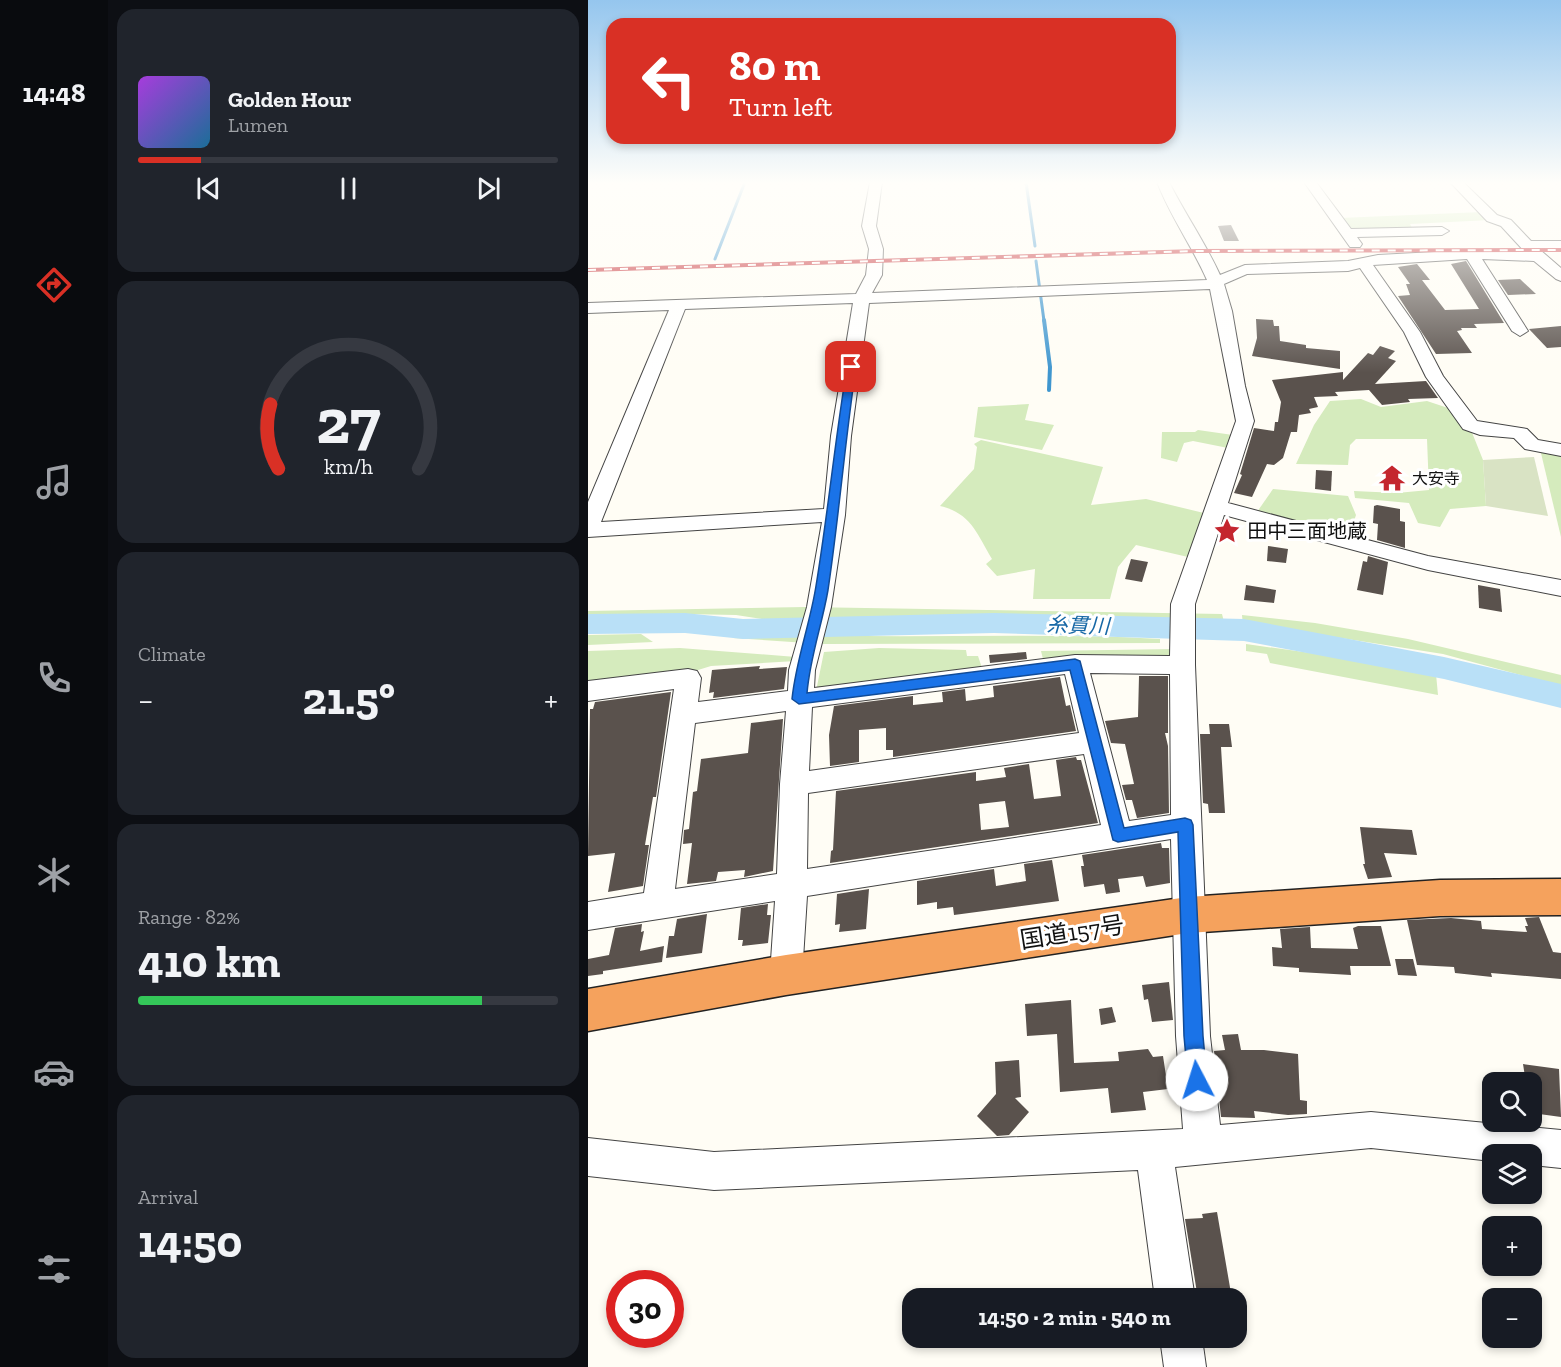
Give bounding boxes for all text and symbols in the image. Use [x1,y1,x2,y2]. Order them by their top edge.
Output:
text: 80 m [729,40,820,91]
icon: left [630,42,708,120]
text: 14:48 [23,77,85,109]
text: Golden Hour [228,86,352,113]
text: Turn left [729,91,832,123]
text: Lumen [228,113,288,137]
icon: previous [192,172,225,205]
icon: pause [332,172,365,205]
icon: next [472,172,505,205]
icon: directions [33,264,75,306]
pin [825,341,876,392]
icon: arrive [834,350,867,383]
text: 27 [316,384,380,459]
text: km/h [324,454,372,479]
icon: music [33,461,75,503]
temple icon: 大安寺 [1377,463,1407,493]
place label: 大安寺 [1412,469,1460,488]
place icon: 田中三面地蔵 [1212,516,1242,546]
place label: 田中三面地蔵 [1247,519,1367,543]
water label: 糸貫川 [1046,611,1112,639]
text: Climate [138,642,206,666]
icon: phone [33,657,75,699]
text: 21.5° [303,672,395,726]
text: − [138,680,153,719]
text: + [544,680,558,719]
icon: climate [33,854,75,896]
text: Range · 82% [138,905,240,929]
street label: 国道157号 [1018,909,1126,955]
text: 410 km [138,935,280,989]
position arrow [1165,1048,1229,1112]
icon: car [33,1051,75,1093]
map controls [1482,1072,1542,1348]
button: search [1482,1072,1542,1132]
button: layers [1482,1144,1542,1204]
text: Arrival [138,1185,198,1209]
text: 14:50 [138,1215,242,1269]
button: + [1482,1216,1542,1276]
icon: filters [33,1248,75,1290]
speed limit sign: 30 [606,1270,684,1348]
button: − [1482,1288,1542,1348]
text: 14:50 · 2 min · 540 m [978,1304,1171,1331]

